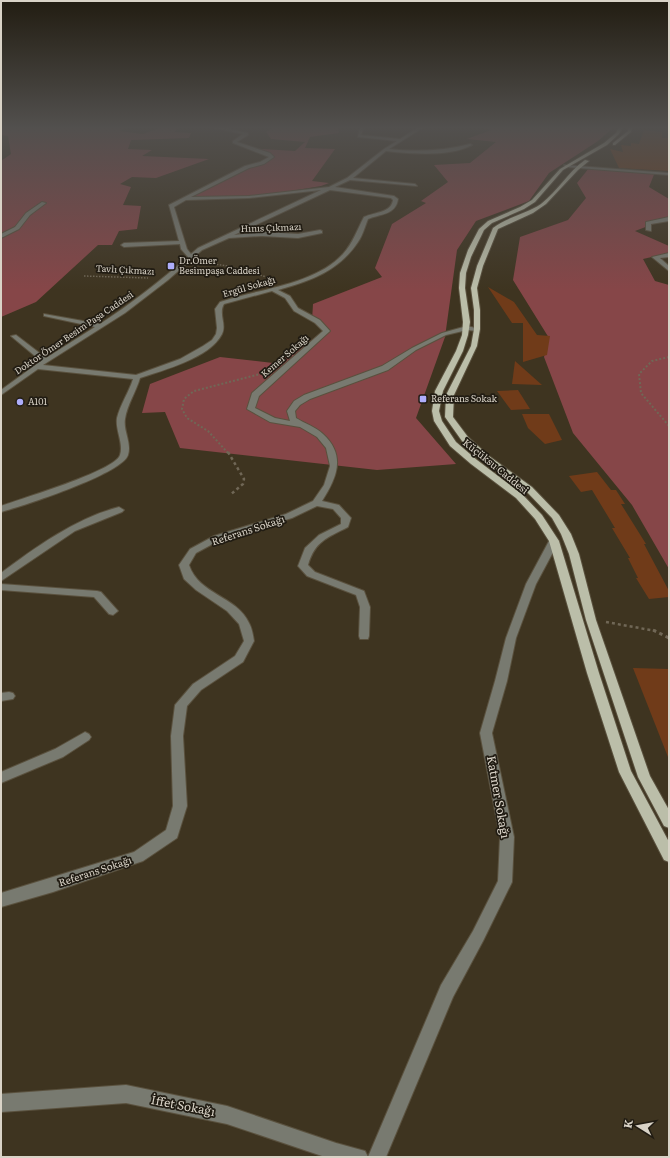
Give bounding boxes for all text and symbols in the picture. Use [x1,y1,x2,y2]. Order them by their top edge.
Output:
street label: Hınıs Çıkmazı [240,219,302,235]
place label: Dr.Ömer Besimpaşa Caddesi [179,253,260,277]
street label: Tavlı Çıkmazı [95,260,155,278]
marker: Dr.Ömer Besimpaşa Caddesi [166,261,176,271]
street label: Ergül Sokağı [221,272,277,300]
street label: Doktor Ömer Besim Paşa Caddesi [11,287,136,377]
street label: Kemer Sokağı [257,330,311,380]
place label: Referans Sokak [431,391,498,405]
place label: A101 [28,394,47,408]
marker: Referans Sokak [418,394,428,404]
marker: A101 [15,397,25,407]
street label: Küçüksu Caddesi [460,434,533,497]
street label: Referans Sokağı [209,510,287,548]
street label: Katmer Sokağı [483,754,515,840]
street label: Referans Sokağı [56,851,134,889]
street label: İffet Sokağı [149,1090,217,1120]
north arrow [618,1106,658,1146]
text: K [619,1118,636,1130]

